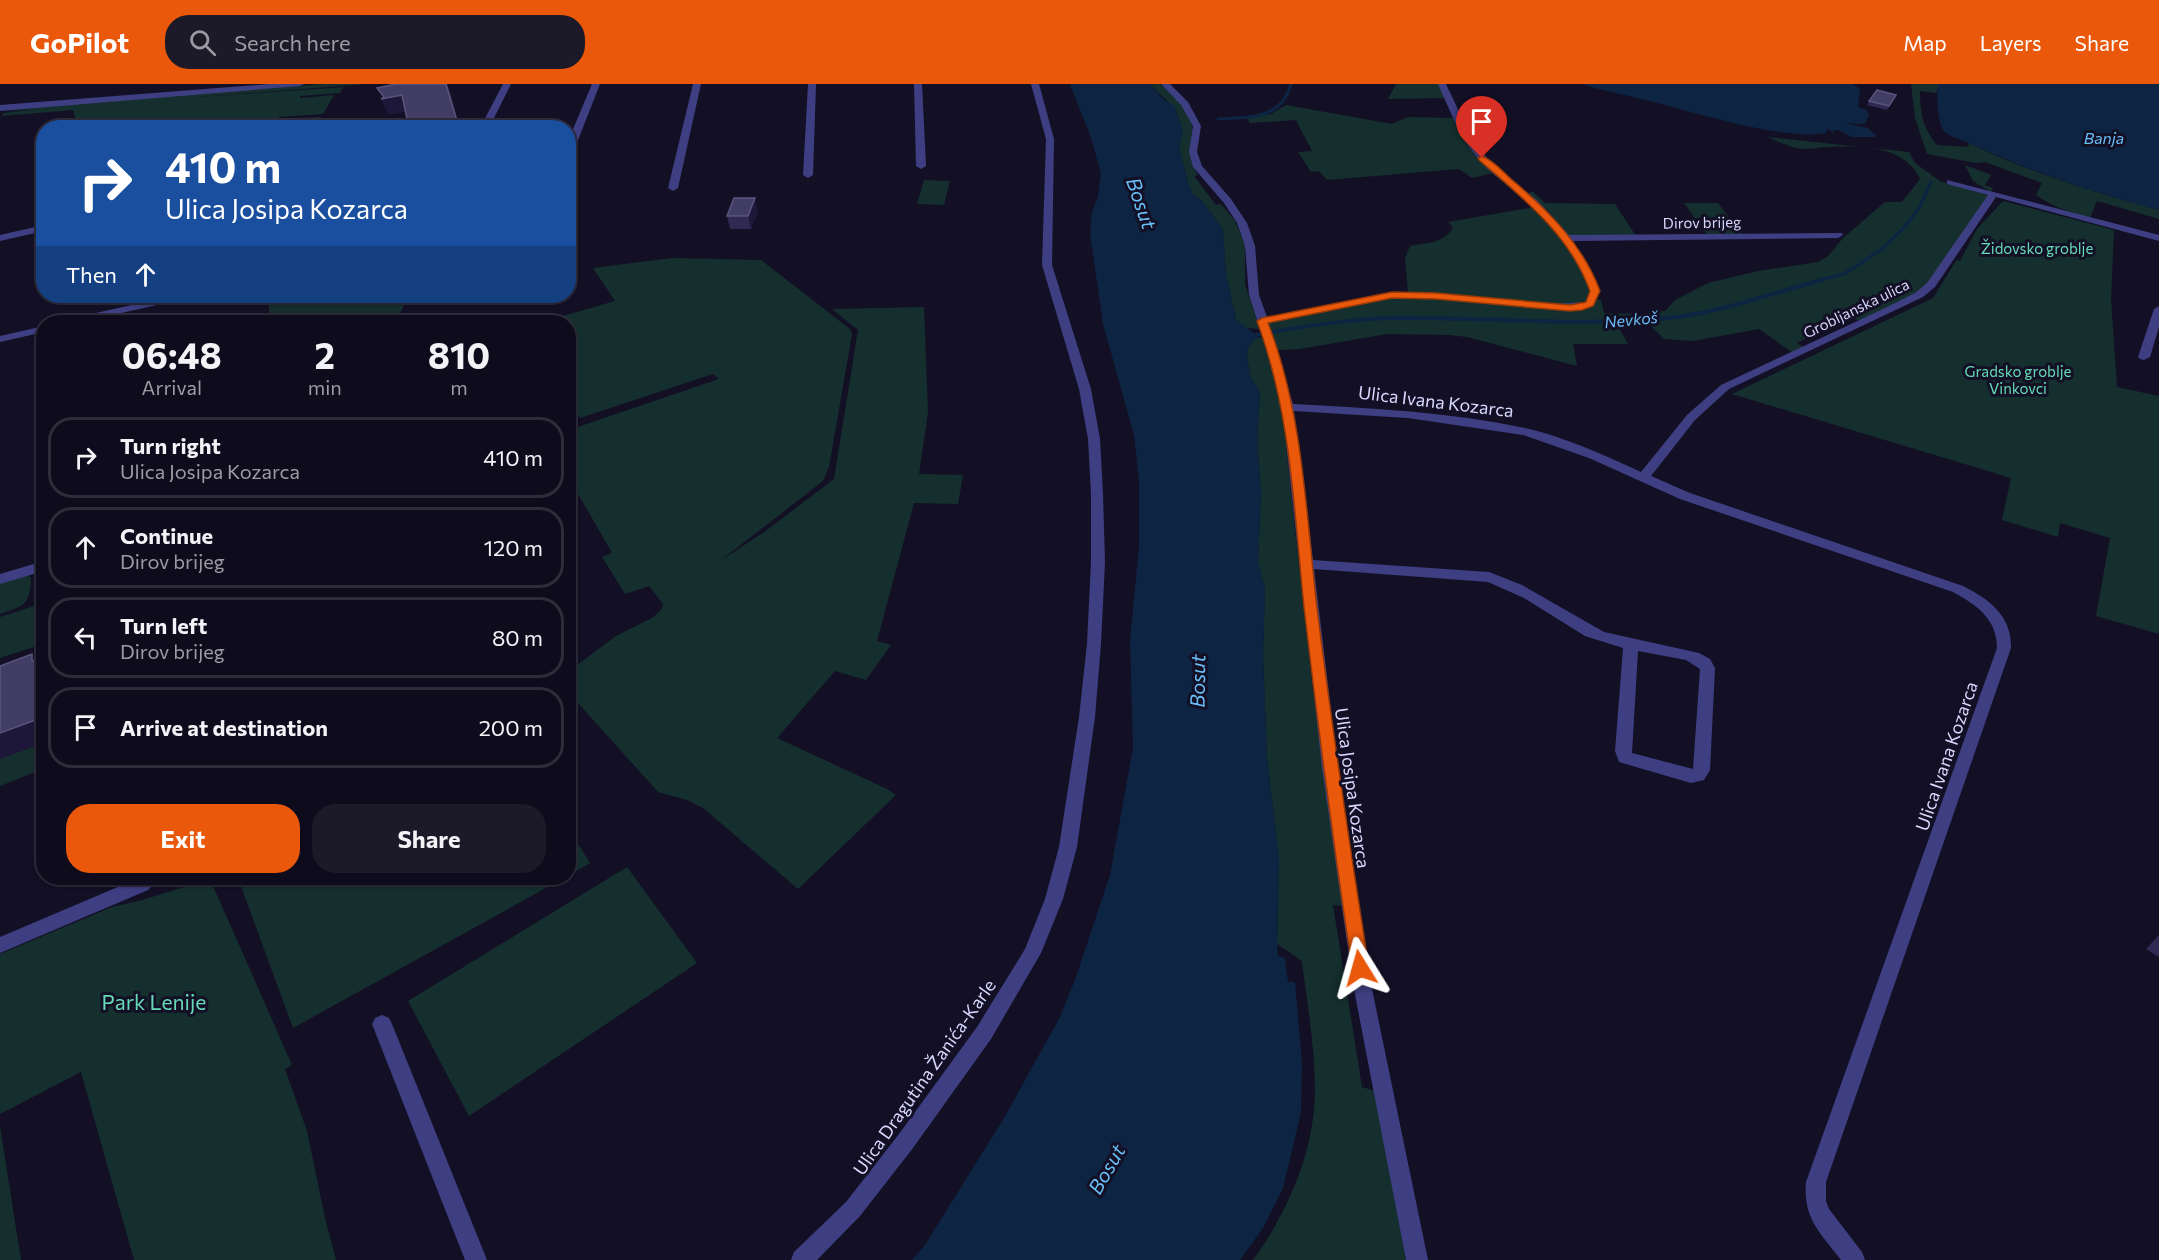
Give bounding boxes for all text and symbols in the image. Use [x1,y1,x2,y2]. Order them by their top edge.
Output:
search box [165,15,585,69]
text: GoPilot [30,25,129,59]
icon: search [186,26,219,59]
text: Search here [234,29,351,56]
text: Map [1903,30,1947,55]
text: Layers [1980,30,2042,55]
text: Share [2075,30,2129,55]
pin [1456,96,1507,158]
icon: arrive [1465,105,1498,138]
water label: Banja [2084,128,2124,147]
text: 410 m [165,140,281,192]
icon: right [66,144,144,222]
water label: Bosut [1122,174,1162,233]
text: Ulica Josipa Kozarca [165,192,408,225]
street label: Dirov brijeg [1663,212,1741,232]
park label: Židovsko groblje [1981,238,2093,257]
icon: ahead [129,258,162,291]
text: Then [66,261,117,288]
street label: Grobljanska ulica [1800,275,1912,341]
water label: Nevkoš [1603,307,1660,331]
text: 06:48 [122,332,222,376]
text: 2 [315,332,335,376]
text: 810 [428,332,490,376]
park label: Gradsko groblje Vinkovci [1964,362,2072,397]
text: Arrival [142,375,202,399]
text: min [308,375,342,399]
text: m [450,375,468,399]
street label: Ulica Ivana Kozarca [1357,381,1515,421]
text: Turn right [120,432,221,459]
icon: right [69,441,102,474]
text: 410 m [483,444,543,471]
text: Ulica Josipa Kozarca [120,459,300,483]
text: Continue [120,522,213,549]
icon: ahead [69,531,102,564]
text: 120 m [484,534,543,561]
text: Dirov brijeg [120,549,225,573]
text: Turn left [120,612,207,639]
icon: left [69,621,102,654]
text: 80 m [492,624,543,651]
text: Dirov brijeg [120,639,225,663]
water label: Bosut [1185,653,1209,708]
street label: Ulica Ivana Kozarca [1910,678,1982,834]
street label: Ulica Josipa Kozarca [1331,706,1375,870]
icon: arrive [69,711,102,744]
text: Arrive at destination [120,714,328,741]
text: 200 m [479,714,543,741]
button: Exit [66,804,300,873]
button: Share [312,804,546,873]
position arrow [1328,936,1392,1000]
street label: Ulica Dragutina Žanića-Karle [848,975,1000,1179]
park label: Park Lenije [102,989,206,1014]
water label: Bosut [1082,1139,1130,1198]

